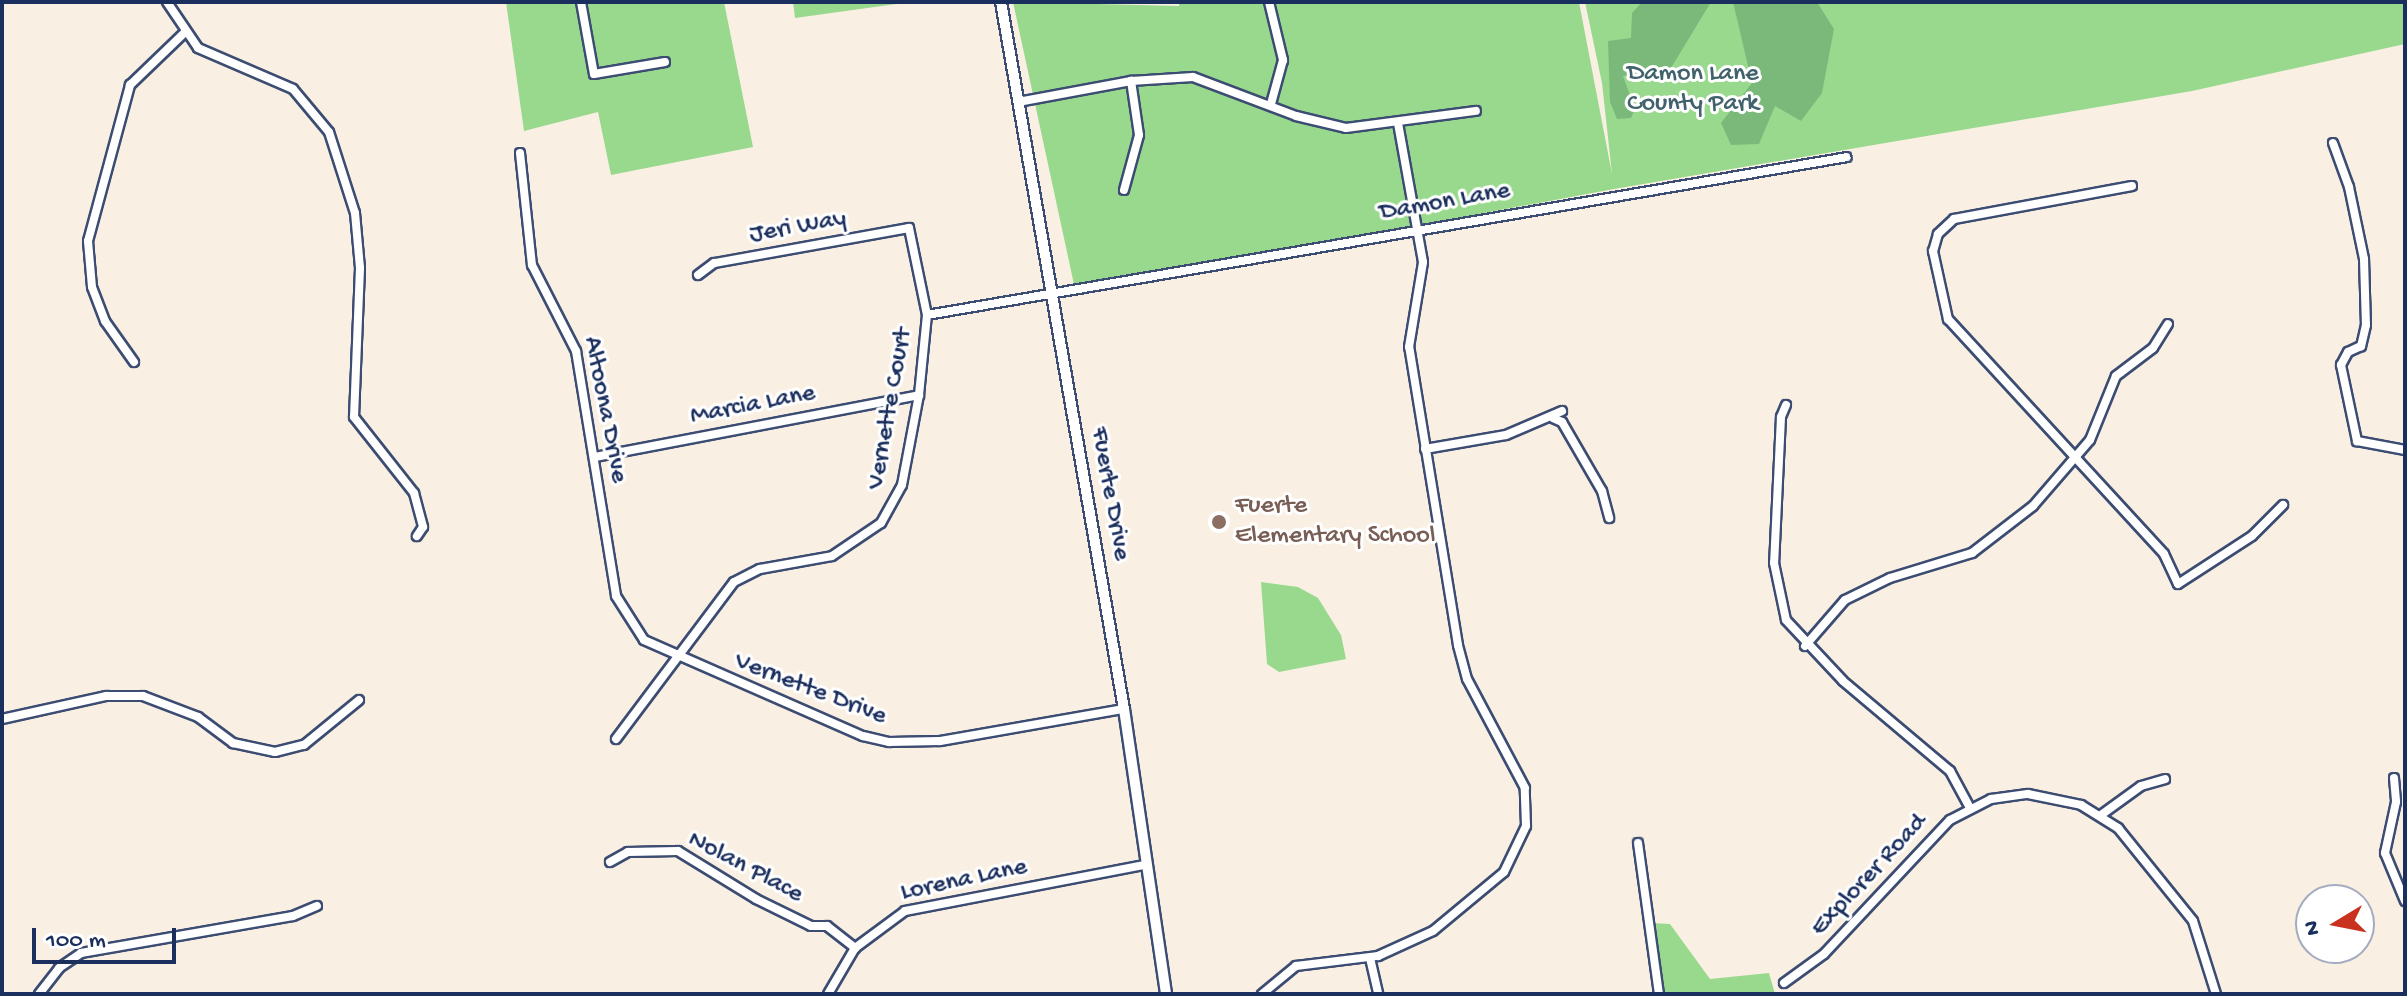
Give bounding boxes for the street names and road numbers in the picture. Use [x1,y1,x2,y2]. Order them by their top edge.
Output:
street label: Damon Lane [1378,176,1512,230]
street label: Jeri Way [747,204,849,252]
street label: Vernette Court [861,326,921,492]
street label: Altoona Drive [575,334,633,486]
street label: Marcia Lane [688,379,818,433]
street label: Fuerte Drive [1082,425,1136,563]
street label: Vernette Drive [730,647,890,733]
street label: Explorer Road [1805,808,1935,944]
street label: Nolan Place [682,825,808,911]
street label: Lorena Lane [898,852,1030,910]

